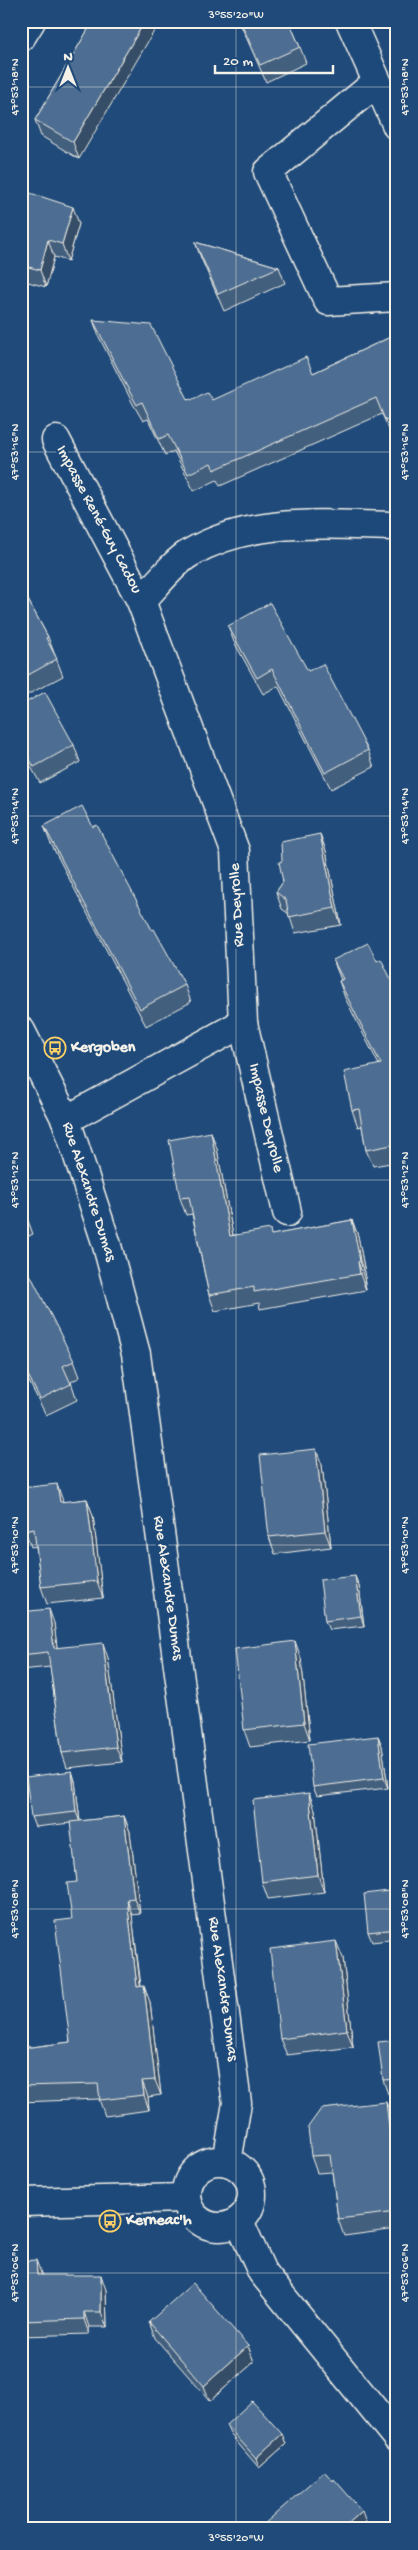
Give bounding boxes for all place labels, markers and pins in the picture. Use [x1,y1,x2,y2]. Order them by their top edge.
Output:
bus stop icon: Kergoben [43,1036,67,1060]
place label: Kergoben [70,1039,136,1058]
bus stop icon: Kerneac'h [98,2209,122,2233]
place label: Kerneac'h [125,2212,192,2231]

